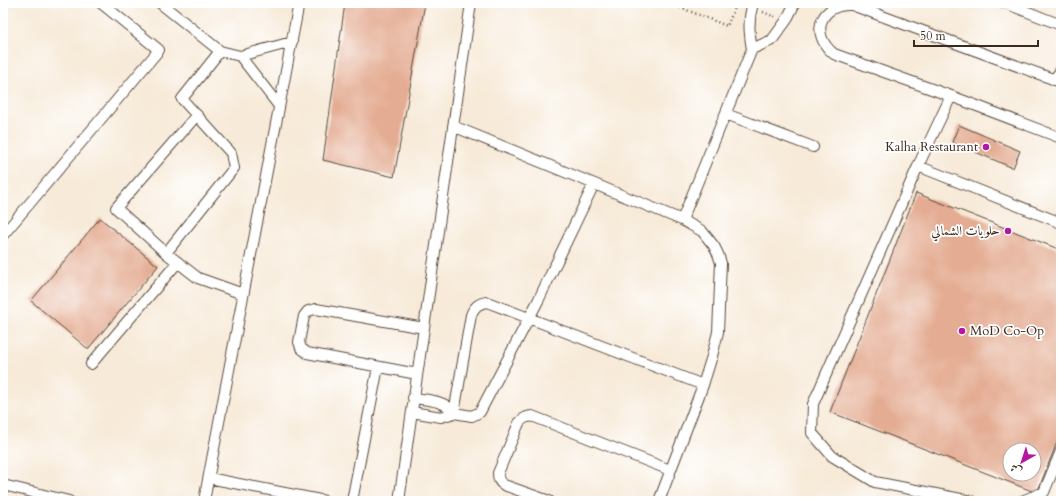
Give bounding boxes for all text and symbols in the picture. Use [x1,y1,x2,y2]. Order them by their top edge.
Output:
scale bar [914,22,1038,48]
text: 50 m [920,28,947,44]
place label: Kalha Restaurant [885,138,978,156]
marker: Kalha Restaurant [981,142,991,152]
place label: حلويات الشمالي [931,222,1000,242]
marker: حلويات الشمالي [1003,226,1013,236]
place label: MoD Co-Op [970,322,1044,340]
marker: MoD Co-Op [957,326,967,336]
north arrow [1002,442,1042,482]
text: ش [1007,460,1025,479]

